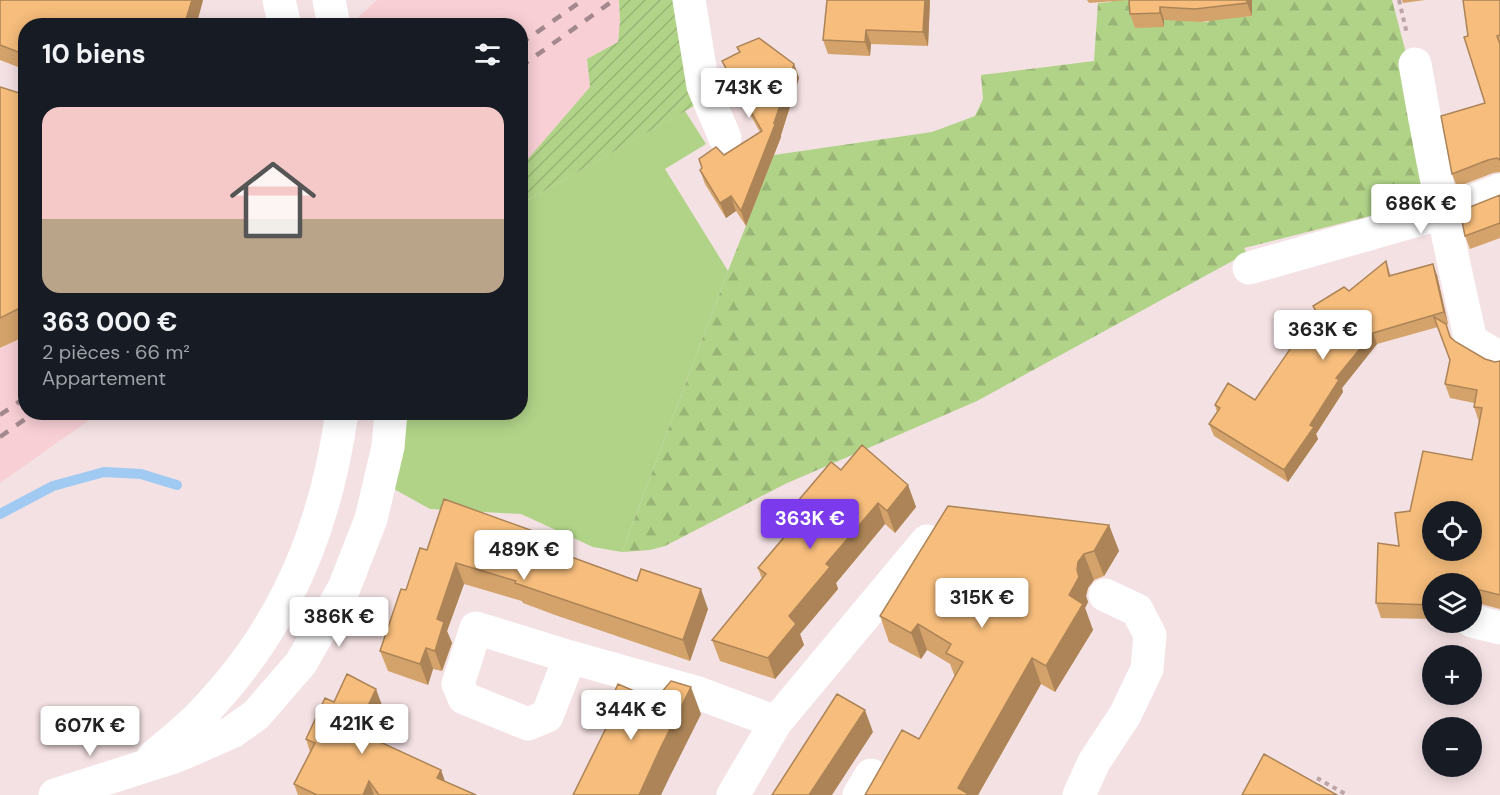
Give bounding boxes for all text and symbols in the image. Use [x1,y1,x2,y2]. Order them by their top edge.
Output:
text: 10 biens [42,37,146,71]
icon: filters [471,38,504,71]
pin: 743K € [700,68,798,119]
text: 743K € [715,74,783,100]
icon: home [219,146,327,254]
pin: 686K € [1372,184,1470,235]
text: 686K € [1385,190,1457,216]
text: 363 000 € [42,305,178,339]
pin: 363K € [1274,310,1372,361]
text: 363K € [1288,316,1358,342]
text: 2 pièces · 66 m² [42,339,190,365]
text: Appartement [42,365,166,391]
pin: 363K € [761,499,859,550]
map controls [1422,501,1482,777]
button: locate [1422,501,1482,561]
text: 363K € [775,505,845,531]
pin: 489K € [475,530,573,581]
text: 489K € [488,536,560,562]
button: layers [1422,573,1482,633]
pin: 315K € [933,578,1031,629]
text: 315K € [949,584,1015,610]
pin: 386K € [290,597,388,648]
text: 386K € [304,603,374,629]
button: + [1422,645,1482,705]
pin: 344K € [582,690,680,741]
text: 344K € [595,696,667,722]
pin: 421K € [313,704,411,755]
pin: 607K € [41,706,139,757]
text: 421K € [329,710,395,736]
text: 607K € [55,712,125,738]
button: − [1422,717,1482,777]

